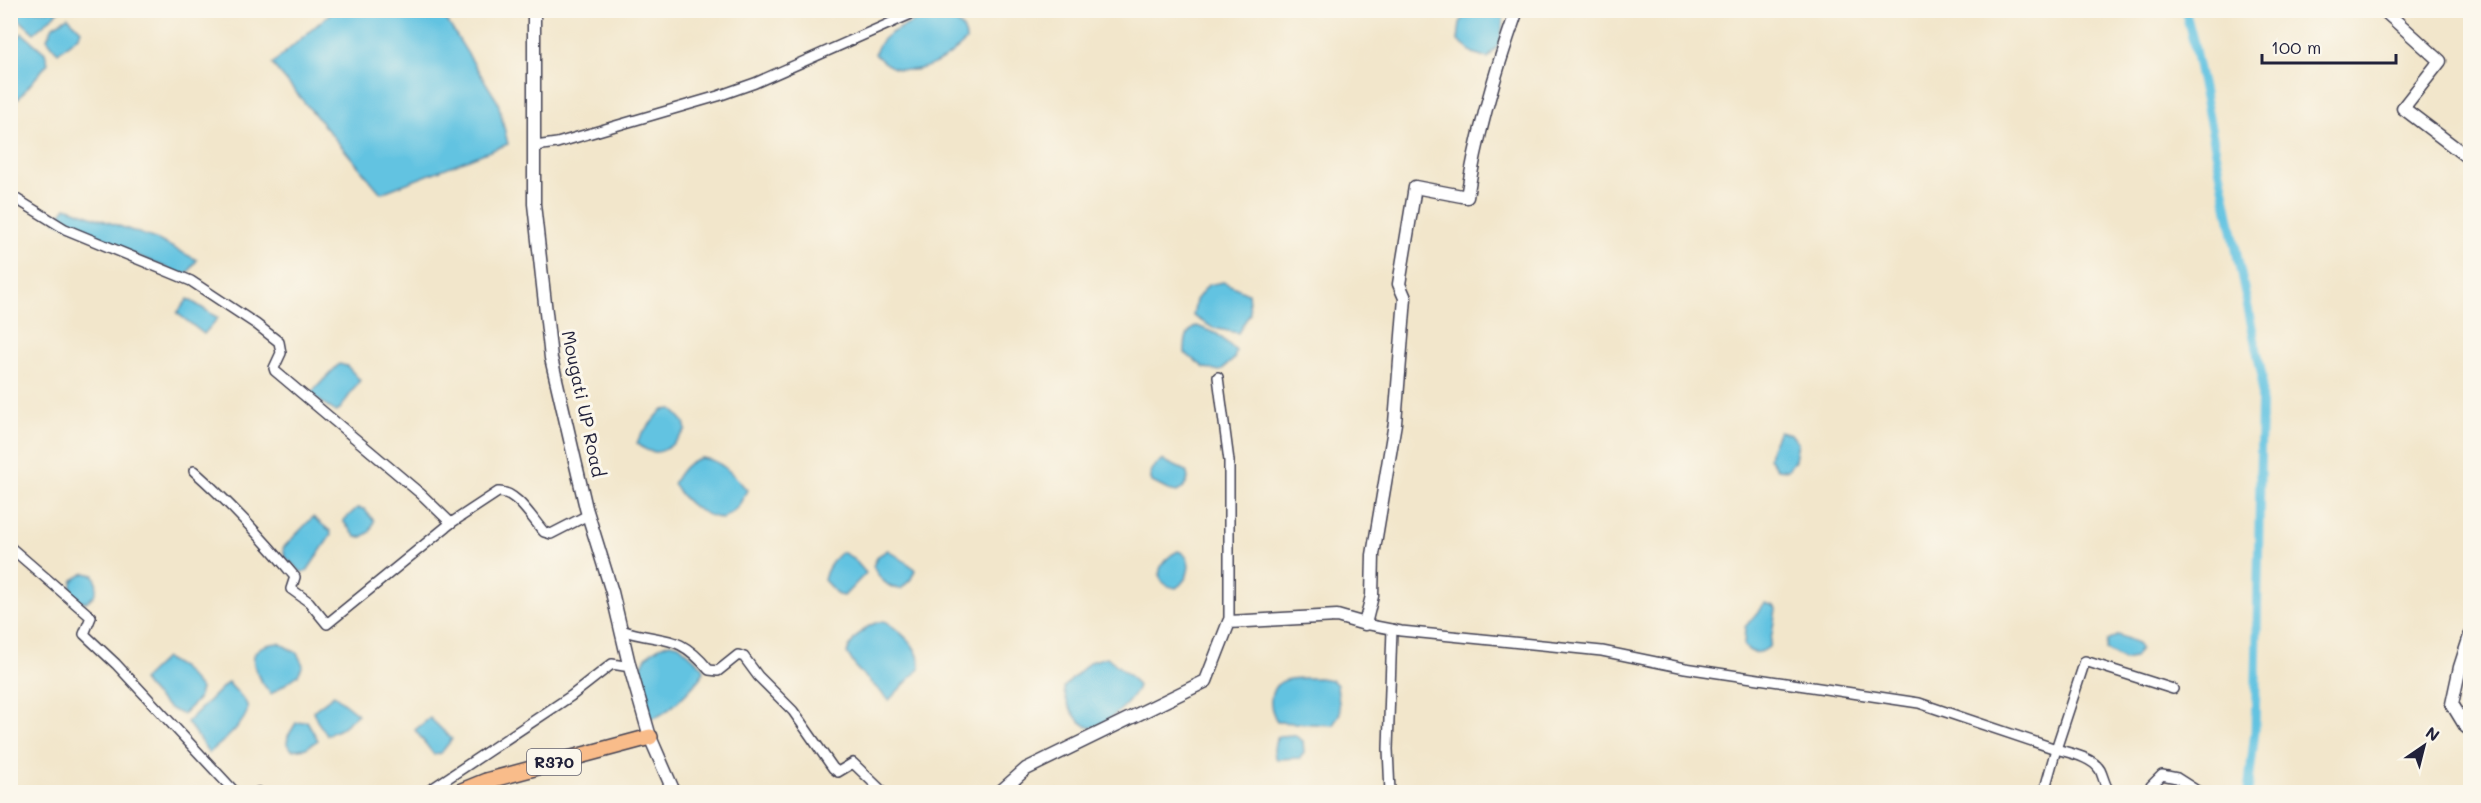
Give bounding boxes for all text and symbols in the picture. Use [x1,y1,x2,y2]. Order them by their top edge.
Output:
scale bar [2262,27,2396,65]
text: 100 m [2271,35,2321,59]
street label: Mougati UP Road [557,328,611,479]
north arrow [2394,716,2454,776]
text: N [2422,721,2444,745]
road number: R370 [527,749,581,775]

